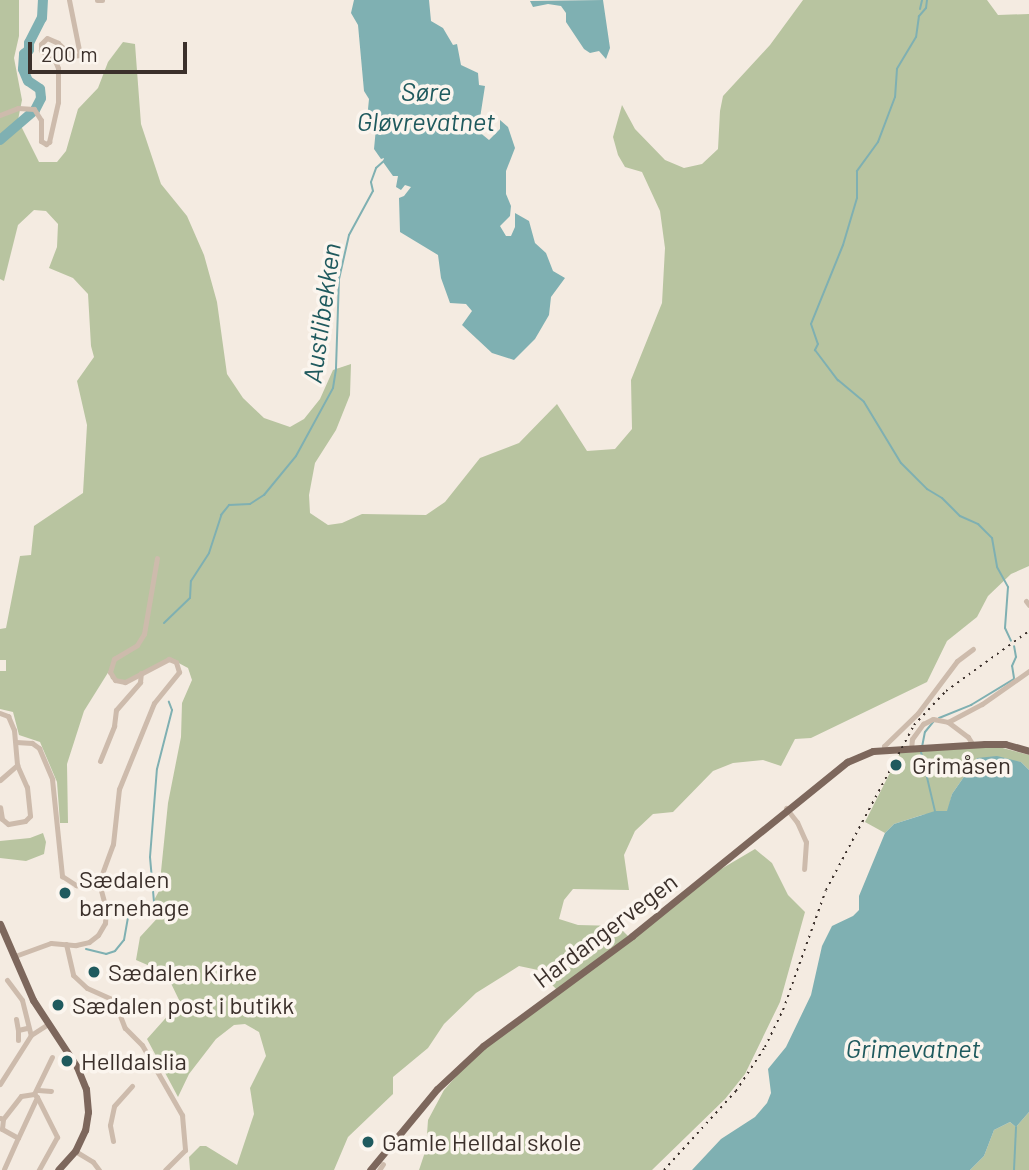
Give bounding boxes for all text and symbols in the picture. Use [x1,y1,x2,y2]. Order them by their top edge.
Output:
scale bar [32,28,191,72]
text: 200 m [41,41,98,66]
water label: Søre Gløvrevatnet [357,75,495,136]
water label: Austlibekken [296,241,346,385]
place label: Grimåsen [912,751,1011,779]
marker: Grimåsen [886,755,906,775]
place label: Sædalen barnehage [79,865,189,921]
street label: Hardangervegen [528,867,682,993]
marker: Sædalen barnehage [57,885,73,901]
place label: Sædalen Kirke [108,958,257,986]
marker: Sædalen Kirke [86,964,102,980]
place label: Sædalen post i butikk [72,991,294,1019]
marker: Sædalen post i butikk [50,997,66,1013]
water label: Grimevatnet [845,1032,981,1064]
place label: Helldalslia [81,1047,187,1075]
marker: Helldalslia [59,1053,75,1069]
place label: Gamle Helldal skole [382,1128,581,1156]
marker: Gamle Helldal skole [360,1134,376,1150]

